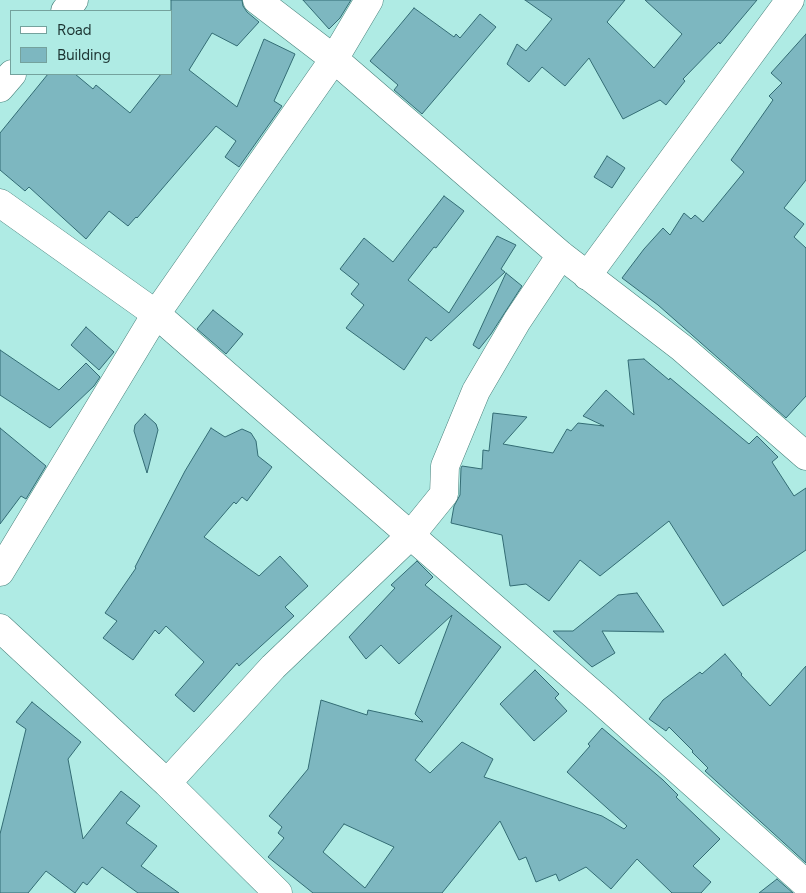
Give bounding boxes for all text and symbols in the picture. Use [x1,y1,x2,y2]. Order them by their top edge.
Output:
legend [10,10,172,75]
text: Road [57,21,92,39]
text: Building [57,46,111,64]

